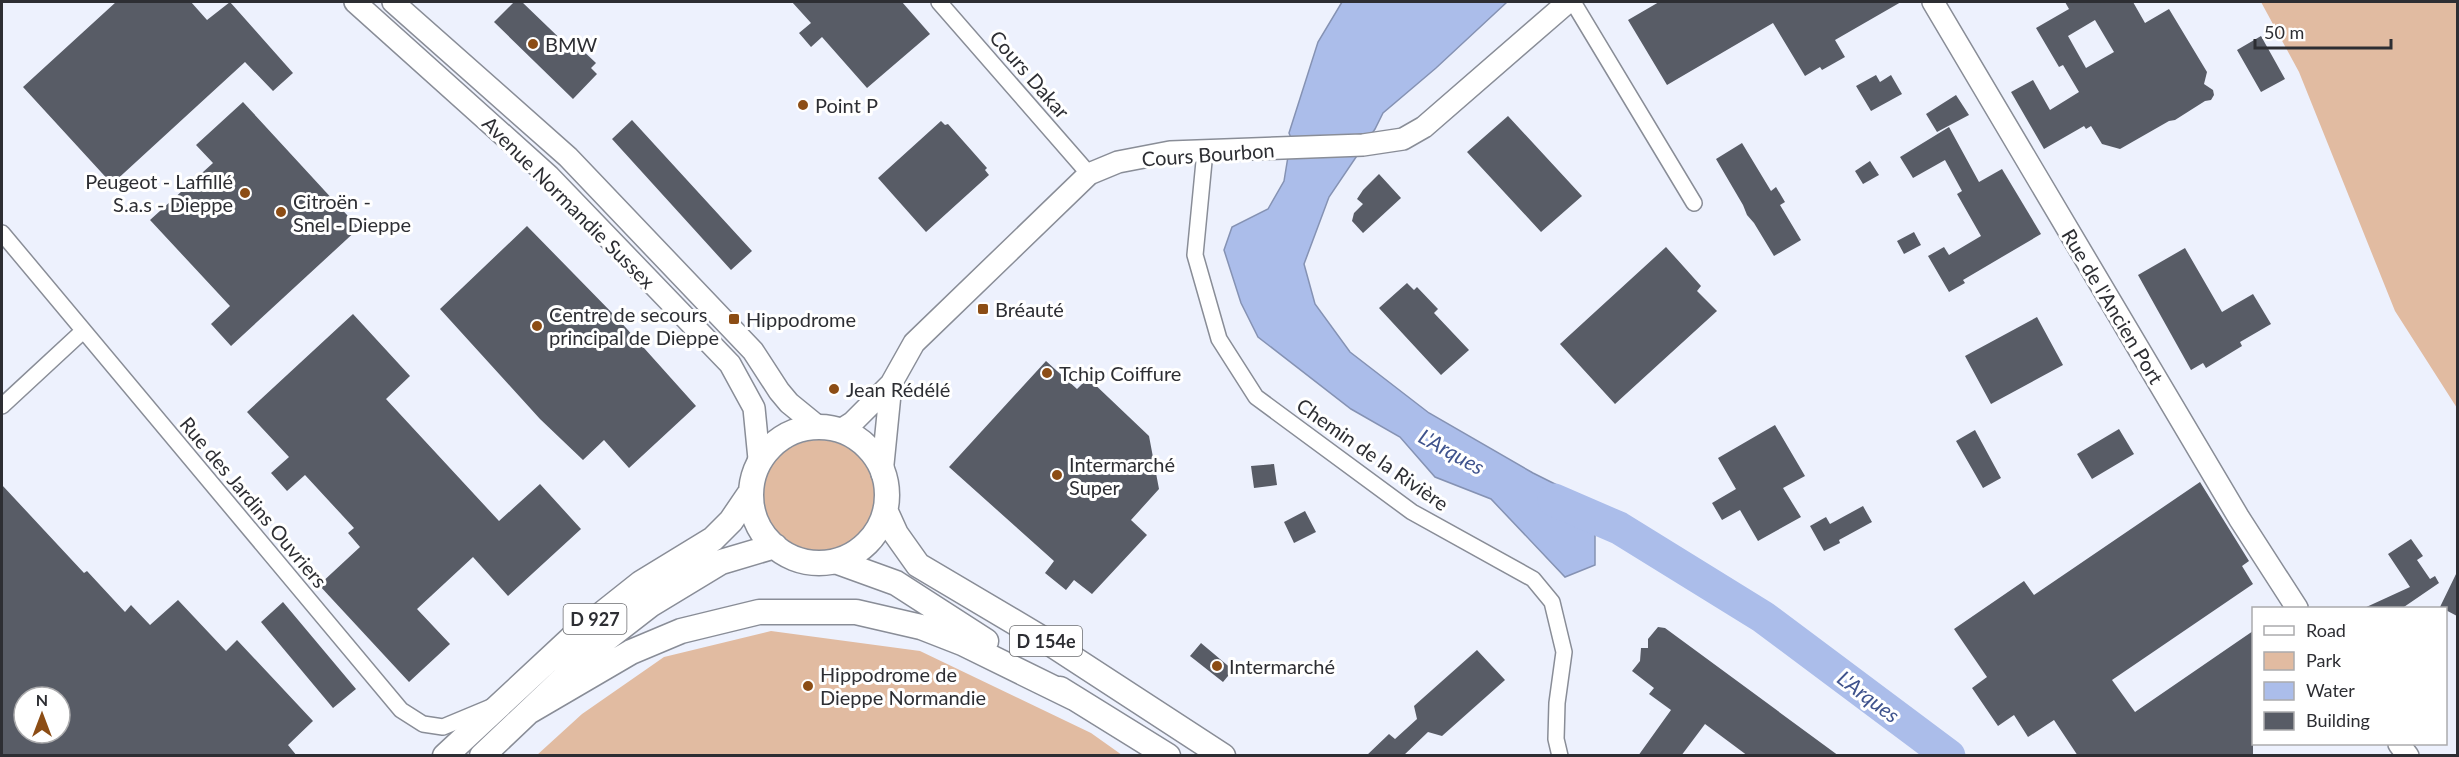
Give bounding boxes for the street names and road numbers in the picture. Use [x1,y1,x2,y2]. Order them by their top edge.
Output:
street label: Cours Dakar [985,25,1075,124]
street label: Avenue Normandie Sussex [478,111,660,293]
street label: Cours Bourbon [1141,137,1275,171]
street label: Rue de l'Ancien Port [2057,224,2169,388]
street label: Chemin de la Rivière [1293,393,1453,515]
street label: Rue des Jardins Ouvriers [176,412,332,592]
road number: D 927 [564,604,626,634]
road number: D 154e [1010,626,1082,656]

